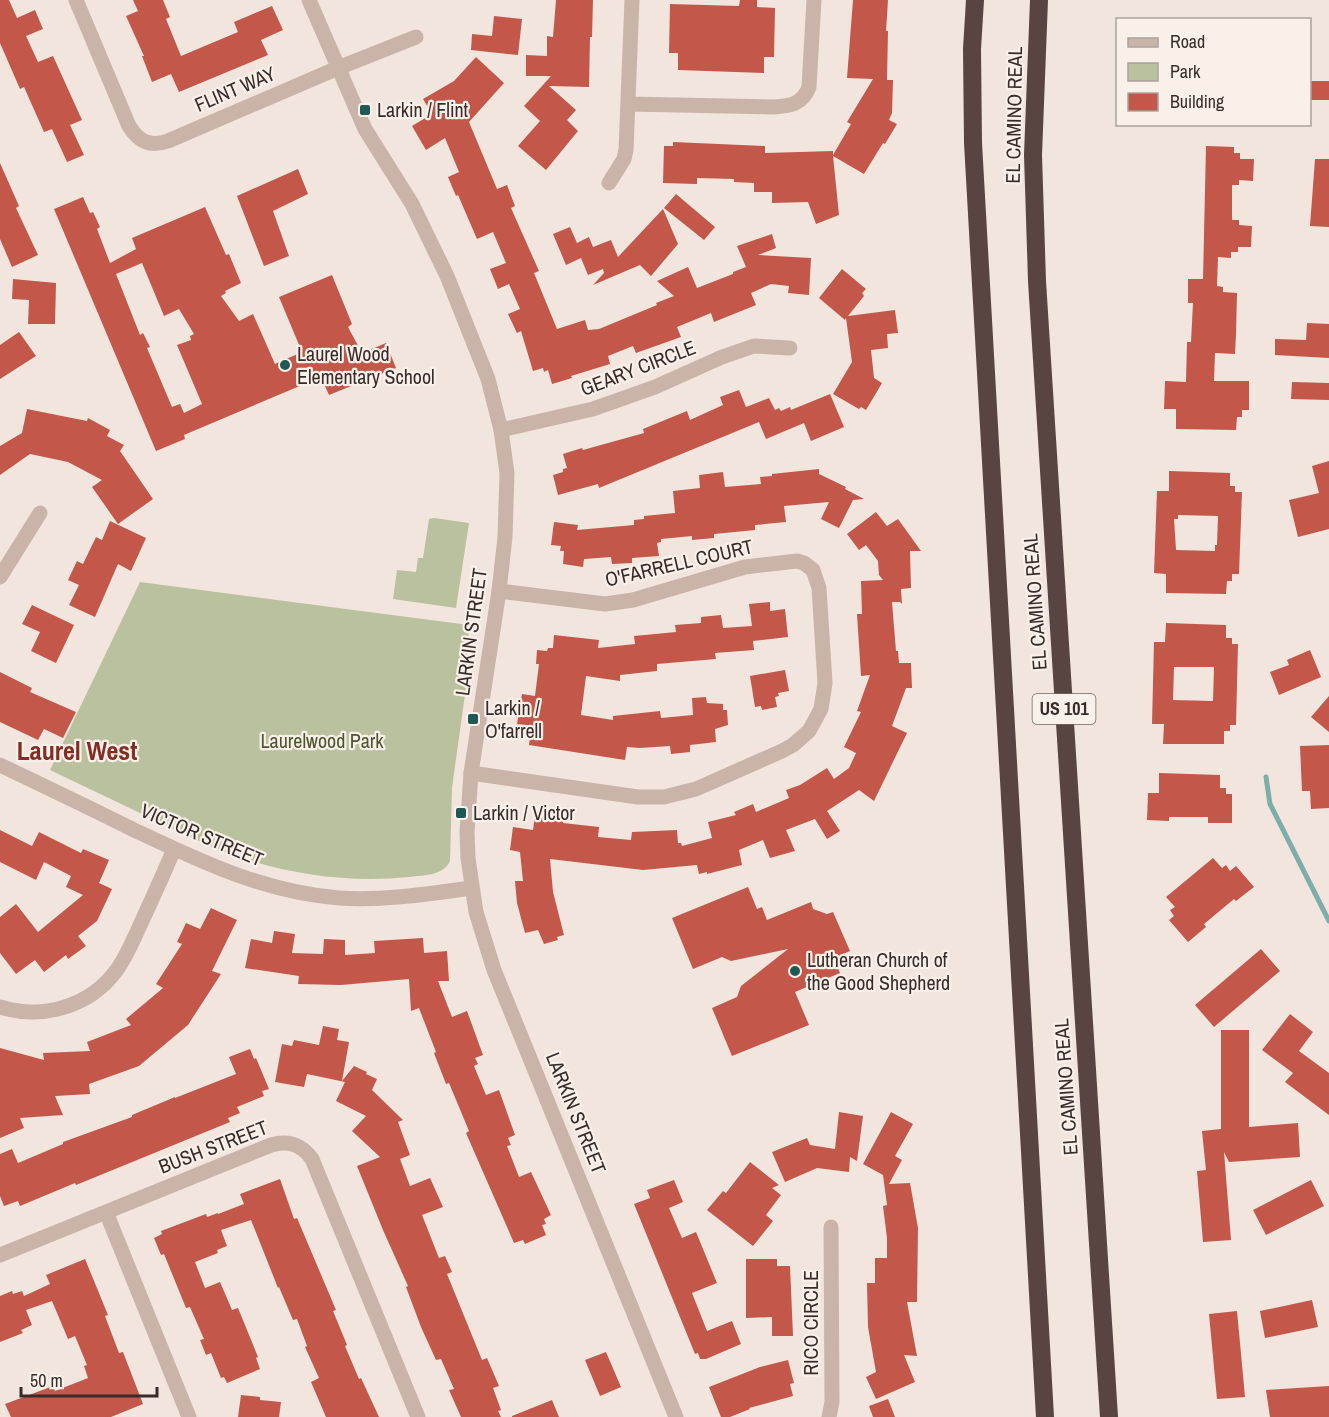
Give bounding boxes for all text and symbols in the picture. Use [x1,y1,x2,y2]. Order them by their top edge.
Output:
legend [1116,18,1311,126]
text: Road [1170,29,1205,54]
street label: EL CAMINO REAL [999,46,1028,184]
street label: FLINT WAY [190,59,279,118]
text: Park [1170,59,1201,84]
text: Building [1170,89,1225,114]
place label: Larkin / Flint [377,96,469,123]
marker: Larkin / Flint [358,103,372,117]
street label: GEARY CIRCLE [576,333,699,402]
place label: Laurel Wood Elementary School [297,340,435,390]
marker: Laurel Wood Elementary School [278,358,292,372]
street label: O'FARRELL COURT [602,532,755,593]
street label: EL CAMINO REAL [1016,533,1053,671]
street label: LARKIN STREET [448,566,493,697]
place label: Larkin / O'farrell [485,694,542,744]
road number: US 101 [1032,694,1096,724]
marker: Larkin / O'farrell [466,712,480,726]
park label: Laurelwood Park [260,727,384,754]
district label: Laurel West [17,733,137,768]
street label: VICTOR STREET [137,797,268,873]
place label: Larkin / Victor [473,799,575,826]
marker: Larkin / Victor [454,806,468,820]
place label: Lutheran Church of the Good Shepherd [807,946,950,996]
marker: Lutheran Church of the Good Shepherd [788,964,802,978]
street label: EL CAMINO REAL [1047,1018,1084,1156]
street label: LARKIN STREET [540,1048,613,1177]
street label: BUSH STREET [154,1113,271,1180]
street label: RICO CIRCLE [797,1270,824,1376]
scale bar [21,1360,158,1398]
text: 50 m [30,1368,63,1393]

